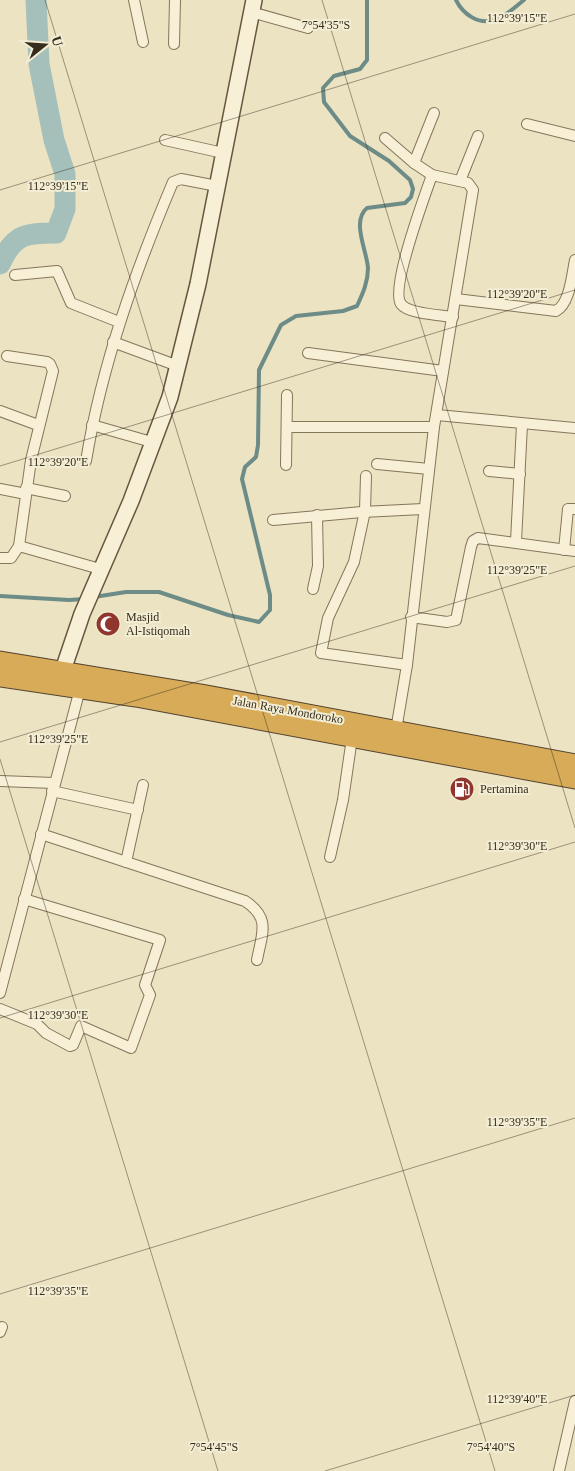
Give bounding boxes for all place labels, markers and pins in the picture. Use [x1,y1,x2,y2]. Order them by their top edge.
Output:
place label: Masjid Al-Istiqomah [126,610,190,638]
mosque icon: Masjid Al-Istiqomah [95,611,121,637]
fuel station icon: Pertamina [449,776,475,802]
place label: Pertamina [480,782,529,796]

